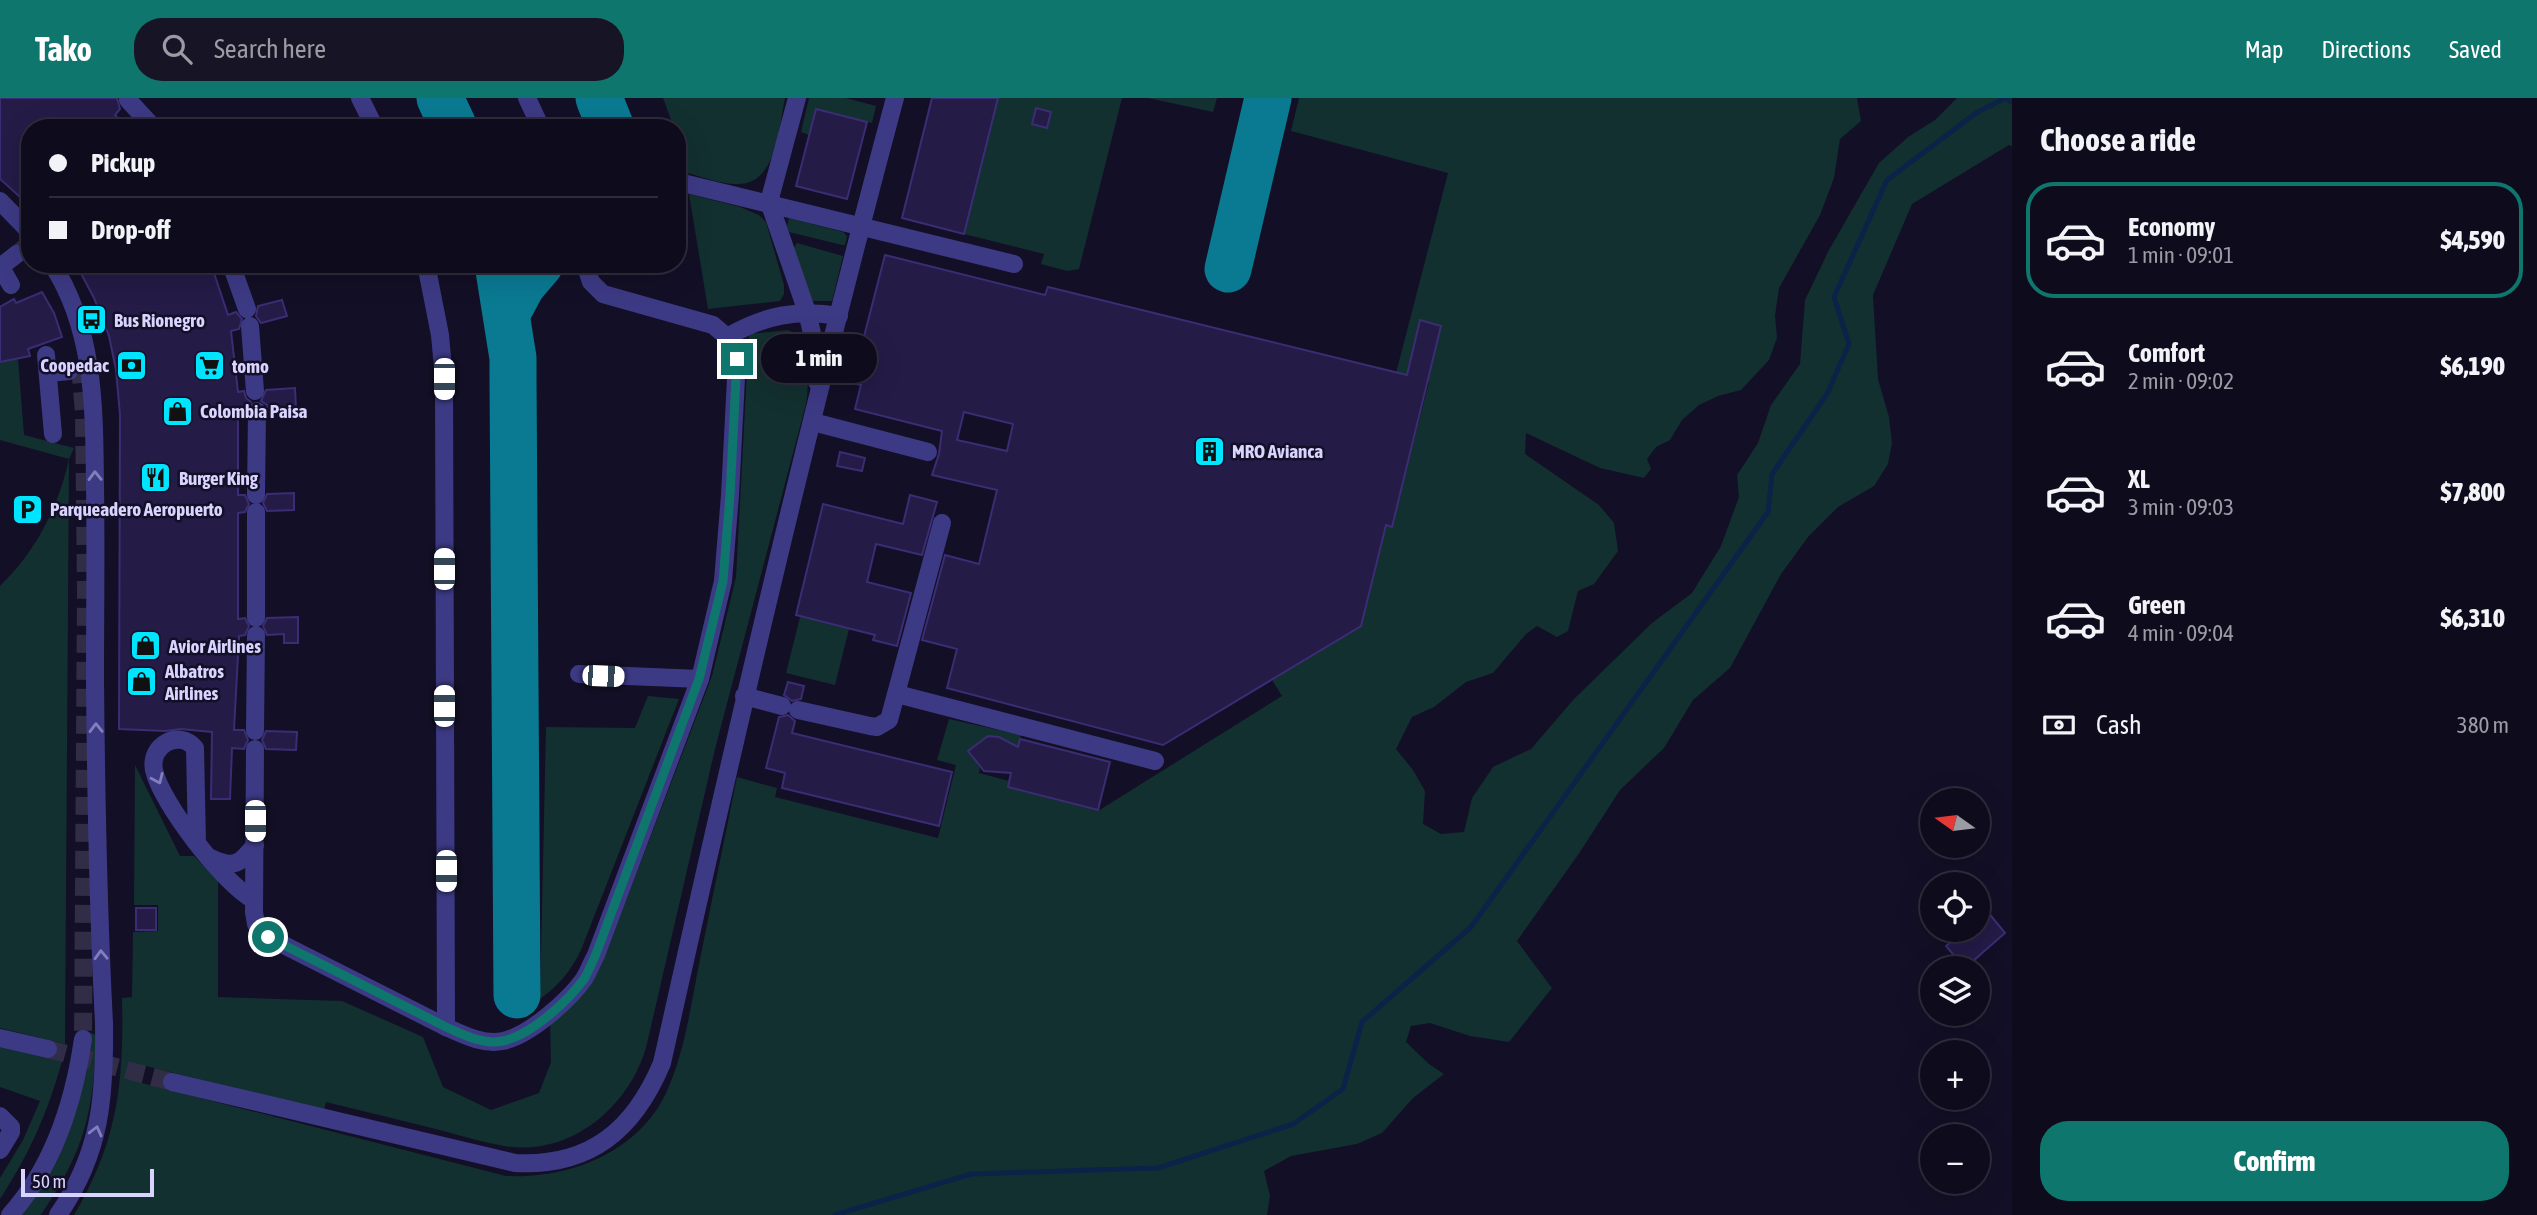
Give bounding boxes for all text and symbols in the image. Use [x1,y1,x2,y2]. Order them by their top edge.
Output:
search box [134,18,624,81]
text: Tako [35,30,92,68]
icon: search [158,30,196,68]
text: Search here [214,34,326,64]
text: Map [2245,36,2283,63]
text: Directions [2321,36,2411,63]
text: Saved [2449,36,2502,63]
text: Choose a ride [2040,121,2196,158]
text: Pickup [91,148,155,178]
icon: car [2044,209,2107,272]
text: Economy [2128,212,2215,242]
text: Drop-off [91,215,171,245]
text: $4,590 [2441,225,2505,255]
text: 1 min · 09:01 [2128,242,2234,268]
bus stop icon: Bus Rionegro [74,303,108,337]
place label: Bus Rionegro [114,309,205,331]
callout: 1 min [762,334,877,384]
icon: car [2044,335,2107,398]
text: Comfort [2128,338,2205,368]
route end [721,343,753,375]
text: 1 min [796,345,842,371]
bank icon: Coopedac [115,348,149,382]
supermarket icon: tomo [192,349,226,383]
text: $6,190 [2441,351,2505,381]
place label: Coopedac [40,354,109,376]
place label: tomo [231,355,269,377]
car [434,358,455,400]
text: 2 min · 09:02 [2128,368,2234,394]
shop icon: Colombia Paisa [160,394,194,428]
place label: Colombia Paisa [200,400,308,422]
building icon: MRO Avianca [1192,434,1226,468]
place label: MRO Avianca [1232,440,1323,462]
restaurant icon: Burger King [139,461,173,495]
icon: car [2044,461,2107,524]
text: XL [2128,464,2150,494]
place label: Burger King [179,467,259,489]
one-way arrow [87,470,103,481]
text: $7,800 [2441,477,2505,507]
parking icon: Parqueadero Aeropuerto [10,492,44,526]
text: 3 min · 09:03 [2128,494,2234,520]
place label: Parqueadero Aeropuerto [50,498,223,520]
car [434,548,455,590]
icon: car [2044,587,2107,650]
text: Green [2128,590,2186,620]
text: $6,310 [2441,603,2505,633]
text: 4 min · 09:04 [2128,620,2234,646]
shop icon: Avior Airlines [129,629,163,663]
place label: Avior Airlines [168,635,261,657]
place label: Albatros Airlines [164,660,224,704]
shop icon: Albatros Airlines [125,665,159,699]
car [582,665,625,687]
car [434,685,455,727]
icon: cash [2040,706,2078,744]
text: Cash [2096,710,2142,740]
text: 380 m [2457,712,2509,738]
one-way arrow [88,722,104,733]
one-way arrow [150,772,164,784]
north arrow [1920,788,1990,858]
map controls [1920,788,1990,1194]
car [245,800,266,842]
car [436,850,457,892]
button: locate [1920,872,1990,942]
route start [252,921,284,953]
one-way arrow [93,949,108,960]
button: layers [1920,956,1990,1026]
button: + [1920,1040,1990,1110]
button: Confirm [2040,1121,2509,1201]
button: − [1920,1124,1990,1194]
one-way arrow [87,1125,102,1137]
scale bar [21,1166,154,1198]
text: 50 m [32,1170,66,1192]

